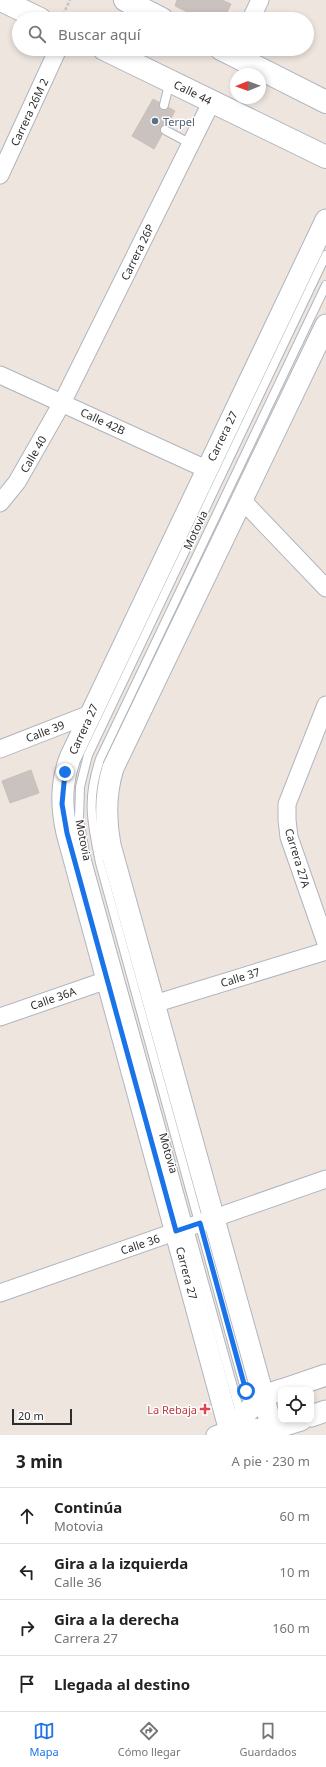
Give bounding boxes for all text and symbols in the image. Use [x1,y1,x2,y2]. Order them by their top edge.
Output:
search box [12,12,314,56]
icon: search [26,23,48,45]
text: Buscar aquí [58,24,141,44]
north arrow [230,68,266,104]
street label: Carrera 26M 2 [7,76,51,148]
street label: Calle 44 [172,76,215,108]
place label: Terpel [163,114,195,129]
marker: Terpel [150,116,160,126]
street label: Carrera 26P [117,221,157,283]
street label: Calle 42B [78,404,128,438]
street label: Carrera 27 [203,408,241,464]
street label: Calle 40 [16,433,50,475]
street label: Motovia [179,508,211,552]
street label: Carrera 27 [65,701,101,757]
street label: Calle 39 [23,717,67,745]
route end [56,763,74,781]
street label: Motovia [73,818,95,862]
street label: Carrera 27A [282,827,314,890]
street label: Calle 37 [218,964,262,990]
street label: Calle 36A [28,983,79,1013]
street label: Motovia [156,1131,182,1175]
street label: Calle 36 [118,1230,162,1258]
street label: Carrera 27 [173,1245,201,1301]
route start [237,1382,255,1400]
map controls [278,1387,314,1423]
button: locate [278,1387,314,1423]
place label: La Rebaja [147,1402,197,1417]
marker: La Rebaja [200,1404,210,1414]
scale bar [12,1407,72,1426]
text: 20 m [18,1408,44,1423]
text: 3 min [16,1450,63,1473]
text: A pie · 230 m [232,1452,310,1470]
text: Continúa [54,1497,122,1517]
icon: ahead [16,1505,38,1527]
text: 60 m [280,1507,310,1525]
text: Motovia [54,1517,103,1535]
text: Gira a la izquierda [54,1553,188,1573]
icon: left [16,1561,38,1583]
text: 10 m [280,1563,310,1581]
text: Calle 36 [54,1573,102,1591]
text: Gira a la derecha [54,1609,179,1629]
icon: right [16,1617,38,1639]
text: 160 m [272,1619,310,1637]
text: Carrera 27 [54,1629,118,1647]
icon: arrive [16,1673,38,1695]
text: Llegada al destino [54,1674,190,1694]
tab: Mapa [30,1720,59,1759]
tab: Cómo llegar [118,1720,180,1759]
tab: Guardados [240,1720,296,1759]

